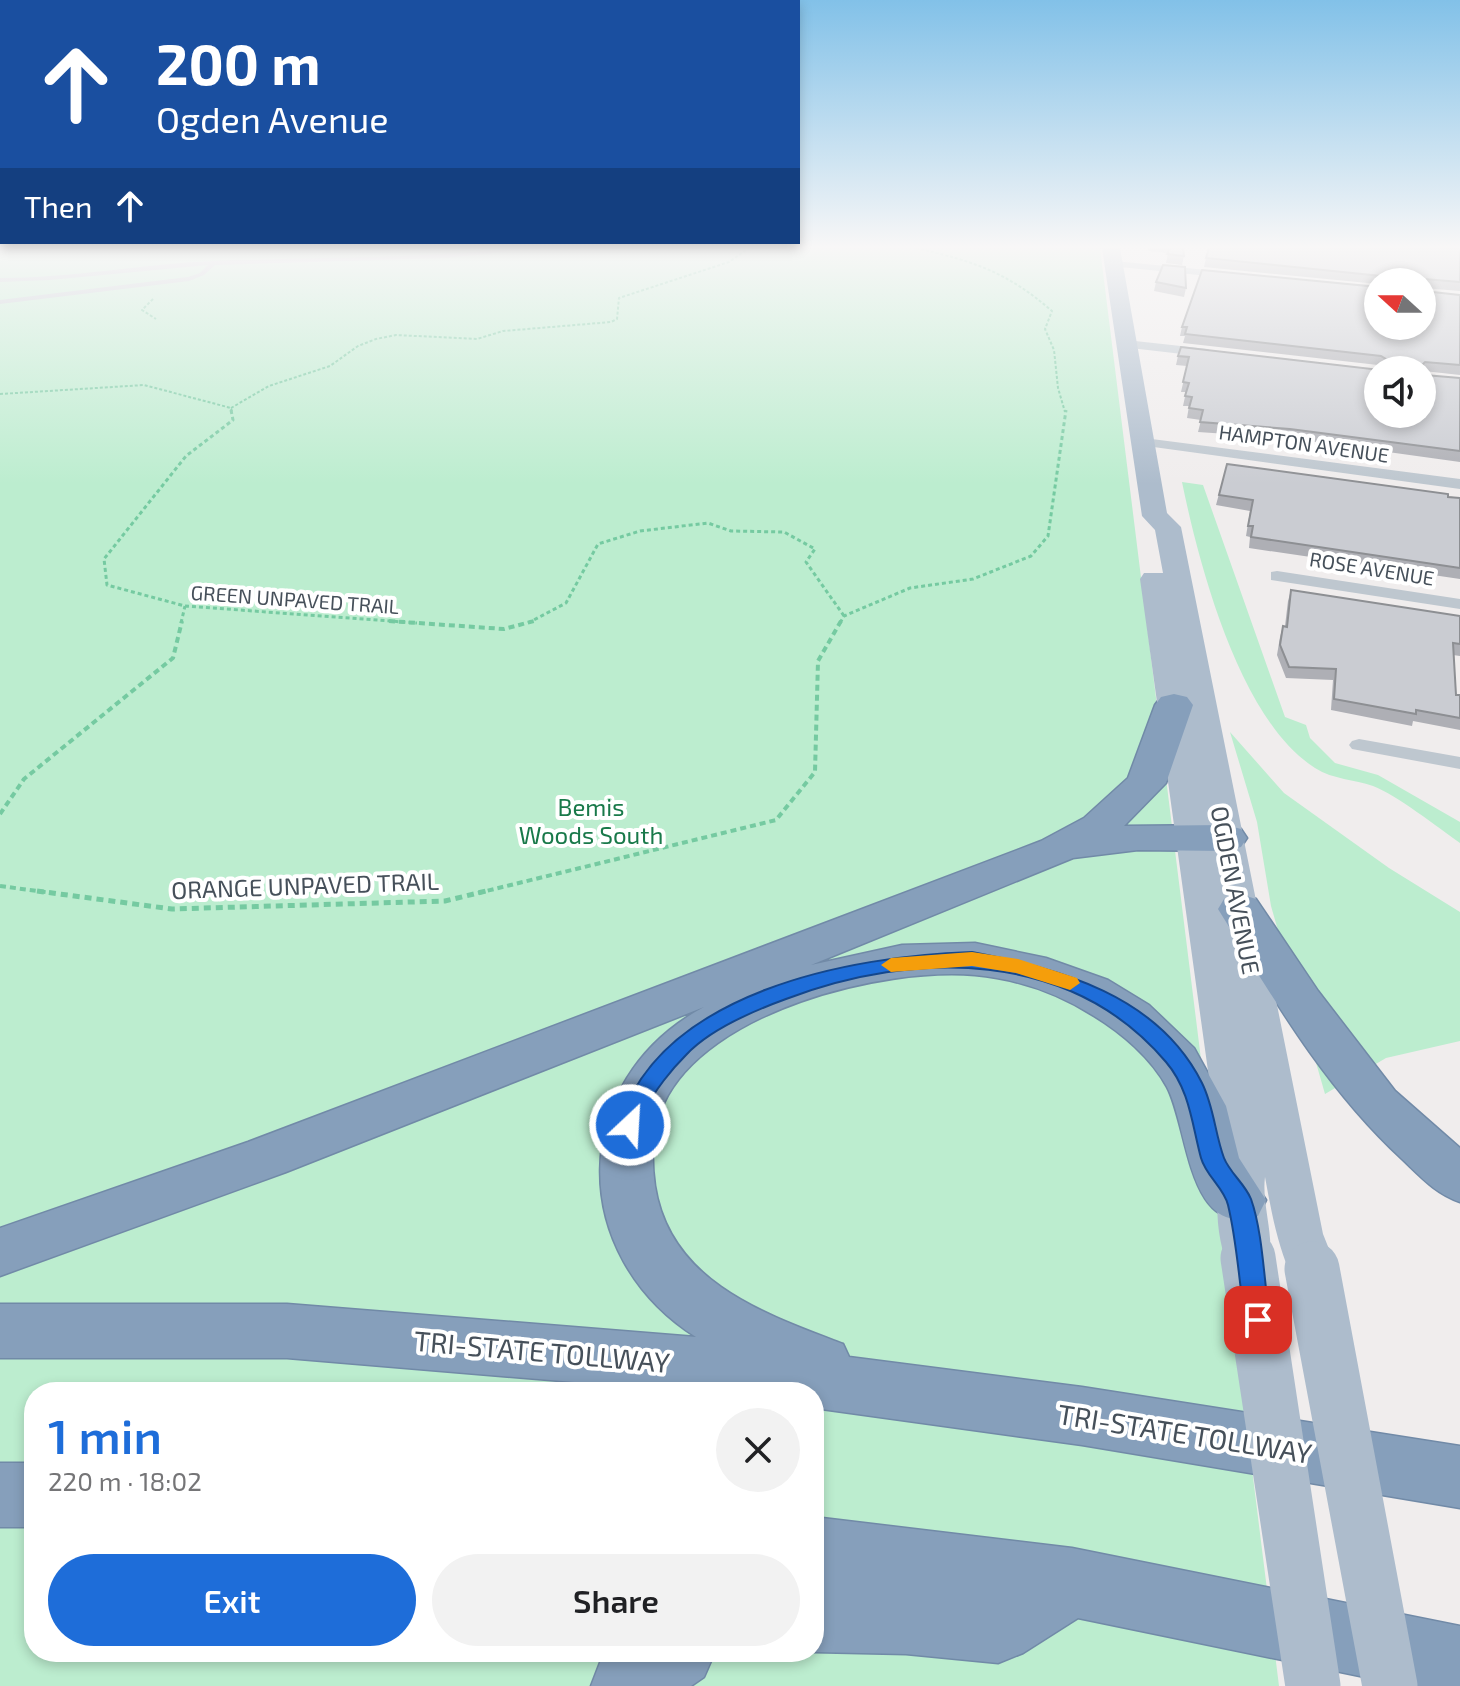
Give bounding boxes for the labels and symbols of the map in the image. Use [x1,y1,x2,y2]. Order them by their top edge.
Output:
north arrow [1364,268,1436,340]
street label: HAMPTON AVENUE [1217,419,1391,467]
street label: ROSE AVENUE [1308,546,1436,590]
street label: GREEN UNPAVED TRAIL [190,580,400,618]
park label: Bemis Woods South [519,792,663,849]
street label: OGDEN AVENUE [1205,803,1267,977]
street label: ORANGE UNPAVED TRAIL [171,866,439,904]
position arrow [588,1083,672,1167]
pin [1224,1286,1292,1354]
street label: TRI-STATE TOLLWAY [413,1323,671,1379]
street label: TRI-STATE TOLLWAY [1056,1396,1314,1470]

